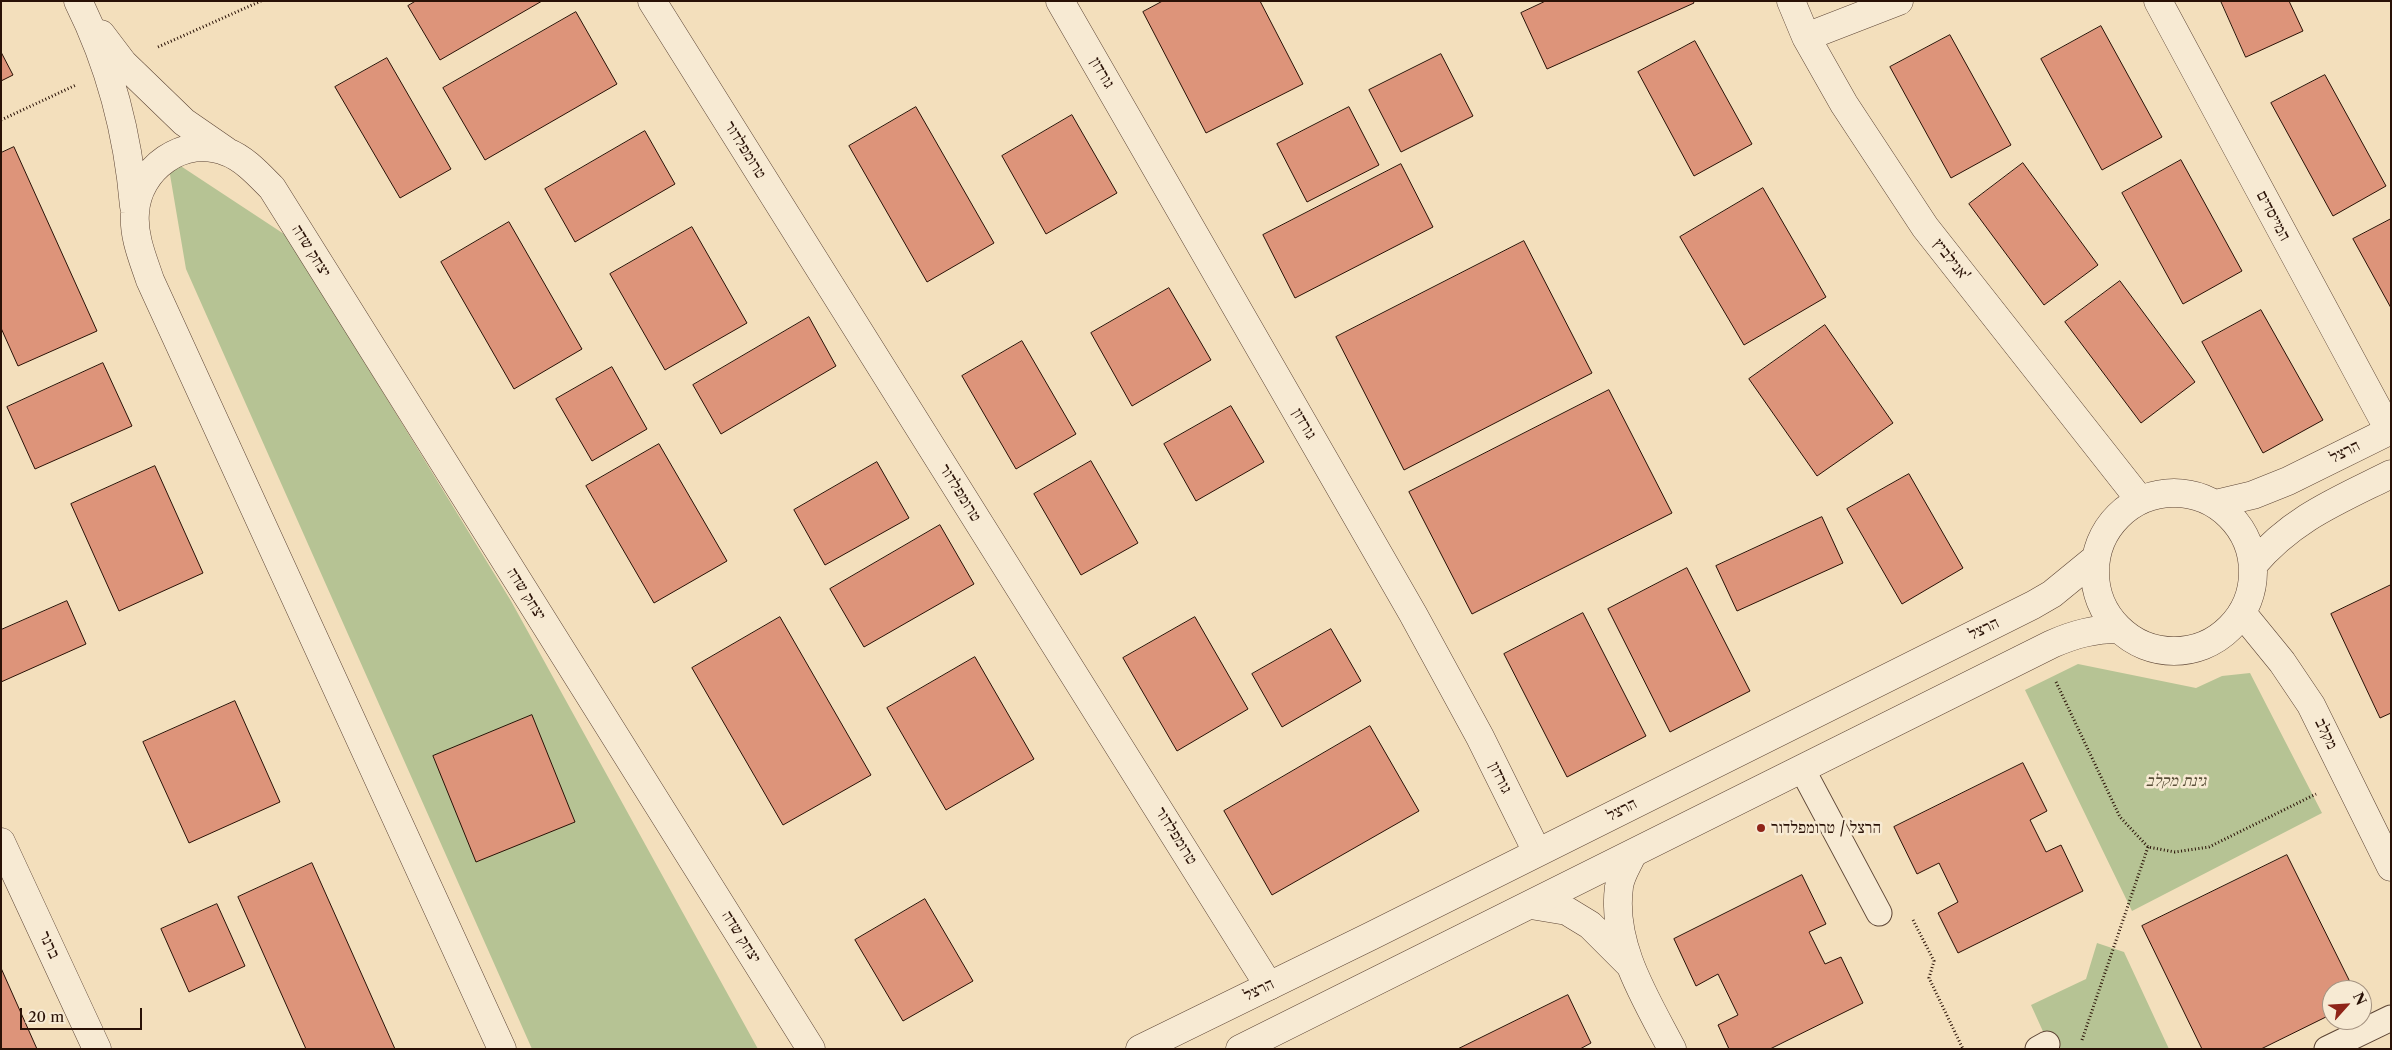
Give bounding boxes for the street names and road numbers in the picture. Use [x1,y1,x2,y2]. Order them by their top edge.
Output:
street label: גורדון [1085,54,1119,92]
street label: טרומפלדור [720,118,770,182]
street label: המייסדים [2252,188,2294,244]
street label: יצחק שדה [287,221,335,281]
street label: אנילביץ' [1929,235,1973,285]
street label: גורדון [1287,405,1321,443]
street label: הרצל [2327,436,2363,468]
street label: טרומפלדור [935,461,985,525]
street label: יצחק שדה [502,564,550,624]
street label: הרצל [1966,613,2002,645]
street label: מקלב [2310,715,2342,753]
street label: גורדון [1484,759,1516,797]
street label: הרצל [1604,794,1640,826]
street label: טרומפלדור [1151,804,1201,868]
street label: יצחק שדה [717,907,765,967]
street label: ברנר [34,928,64,962]
street label: הרצל [1241,974,1277,1006]

